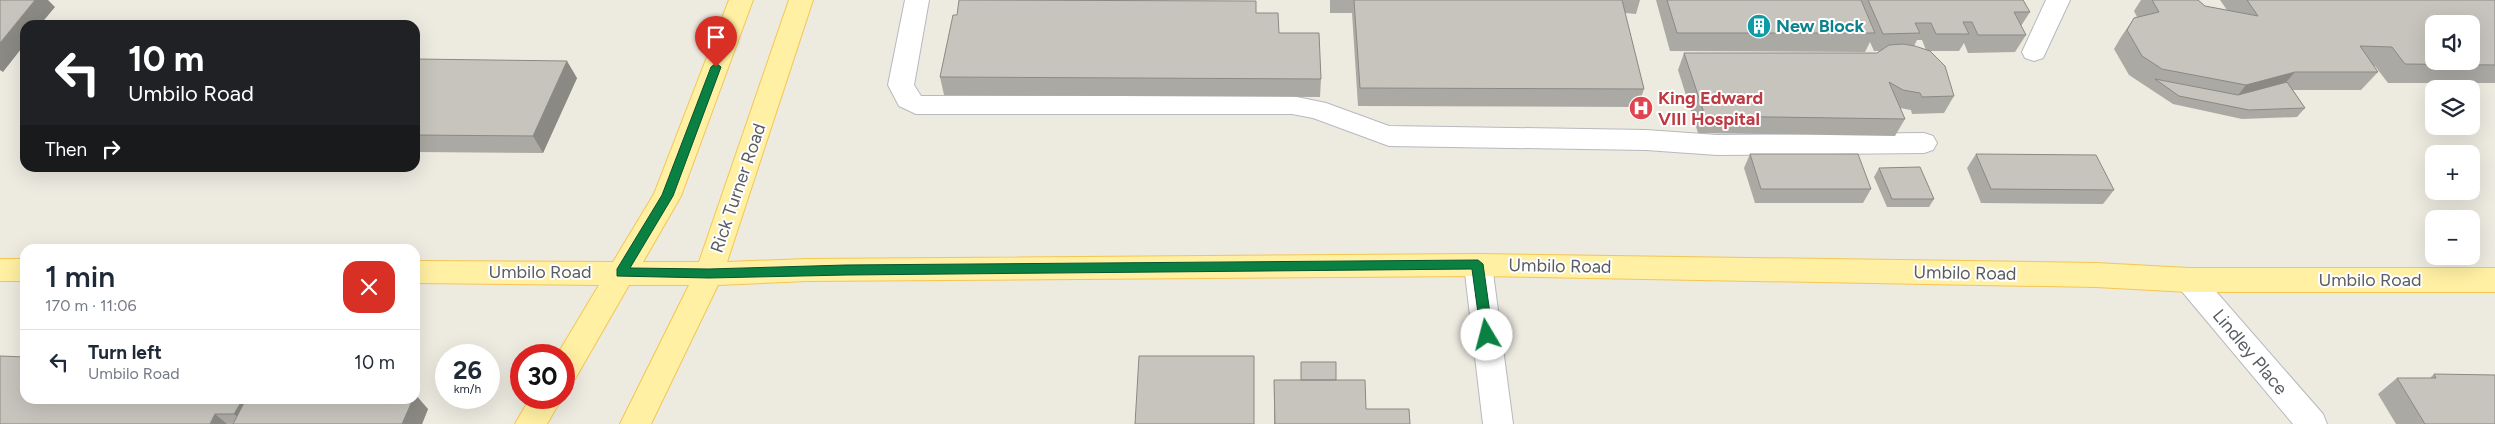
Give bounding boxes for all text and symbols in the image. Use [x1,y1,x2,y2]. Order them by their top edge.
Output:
building icon: New Block [1746,13,1772,39]
place label: New Block [1776,15,1865,37]
map controls [2425,15,2480,265]
button: sound [2425,15,2480,70]
pin [695,16,737,67]
icon: arrive [702,23,730,51]
text: 10 m [128,38,204,80]
icon: left [45,40,110,105]
text: Umbilo Road [128,80,254,107]
button: layers [2425,80,2480,135]
place label: King Edward VIII Hospital [1658,87,1763,130]
hospital icon: King Edward VIII Hospital [1628,95,1654,121]
street label: Rick Turner Road [706,120,770,256]
icon: right [97,135,125,163]
text: Then [45,138,87,161]
button: + [2425,145,2480,200]
button: − [2425,210,2480,265]
street label: Umbilo Road [1508,254,1612,278]
text: 1 min [45,258,115,295]
button: close [343,261,395,313]
street label: Umbilo Road [488,261,592,283]
street label: Umbilo Road [1913,261,2017,285]
street label: Umbilo Road [2318,269,2422,291]
text: 170 m · 11:06 [45,296,137,315]
street label: Lindley Place [2208,305,2292,399]
position arrow [1460,308,1512,360]
text: Turn left [88,341,162,364]
speed limit sign: 30 [510,344,575,409]
icon: left [45,348,73,376]
text: 10 m [354,351,395,374]
text: 26 [453,355,482,385]
text: Umbilo Road [88,364,180,383]
text: km/h [454,382,481,396]

